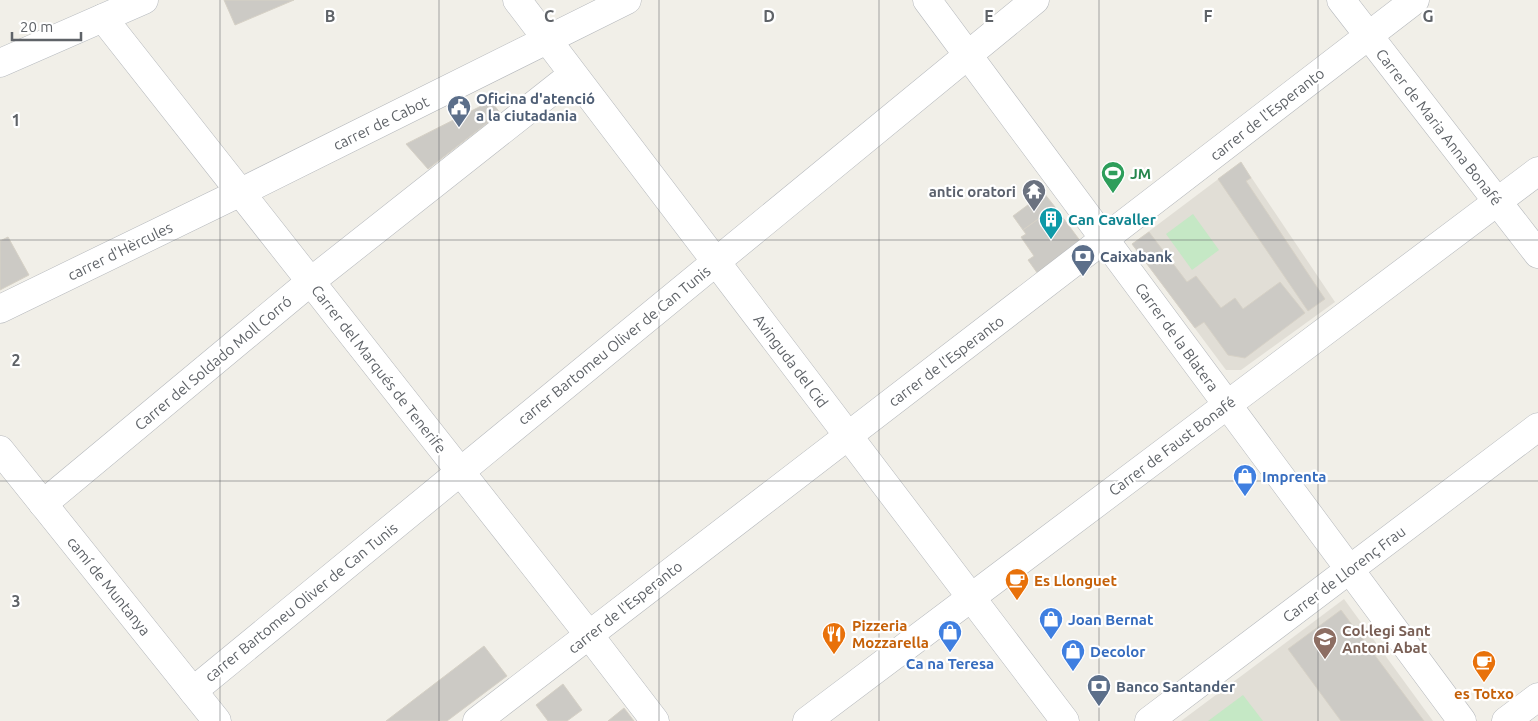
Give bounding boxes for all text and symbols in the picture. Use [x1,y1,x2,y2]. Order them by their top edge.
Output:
text: B [325,7,335,25]
text: C [544,7,554,25]
text: D [763,7,775,25]
text: E [984,7,994,25]
text: F [1204,7,1213,25]
text: G [1422,7,1434,25]
scale bar [12,10,81,42]
text: 20 m [20,18,53,35]
street label: Carrer de Maria Anna Bonafé [1373,45,1505,209]
street label: carrer de l'Esperanto [1207,64,1327,164]
place label: Oficina d'atenció a la ciutadania [476,90,595,124]
street label: carrer de Cabot [330,92,432,153]
public building icon: Oficina d'atenció a la ciutadania [446,94,472,128]
text: 1 [11,111,21,129]
sports icon: JM [1100,160,1126,194]
place label: JM [1130,165,1151,182]
temple icon: antic oratori [1021,178,1047,212]
place label: antic oratori [929,183,1016,200]
building icon: Can Cavaller [1038,206,1064,240]
place label: Can Cavaller [1068,211,1157,228]
street label: carrer d'Hèrcules [65,218,175,284]
bank icon: Caixabank [1070,243,1096,277]
place label: Caixabank [1100,248,1173,265]
street label: carrer Bartomeu Oliver de Can Tunis [514,262,714,428]
street label: Carrer de la Blatera [1132,279,1222,395]
street label: Carrer del Marqués de Tenerife [308,282,450,456]
street label: Carrer del Soldado Moll Corró [131,292,295,434]
street label: Avinguda del Cid [750,311,832,411]
street label: carrer de l'Esperanto [885,312,1007,410]
text: 2 [11,351,21,369]
street label: Carrer de Faust Bonafé [1105,393,1239,499]
shop icon: Imprenta [1232,463,1258,497]
place label: Imprenta [1262,468,1326,485]
street label: carrer Bartomeu Oliver de Can Tunis [201,519,401,685]
street label: Carrer de Llorenç Frau [1279,522,1409,626]
street label: camí de Muntanya [64,533,154,639]
street label: carrer de l'Esperanto [565,557,685,657]
cafe icon: Es Llonguet [1004,567,1030,601]
place label: Es Llonguet [1034,572,1117,589]
text: 3 [11,592,21,610]
shop icon: Joan Bernat [1038,606,1064,640]
place label: Joan Bernat [1068,611,1154,628]
place label: Pizzeria Mozzarella [852,617,929,651]
shop icon: Ca na Teresa [937,619,963,653]
restaurant icon: Pizzeria Mozzarella [821,621,847,655]
place label: Col·legi Sant Antoni Abat [1342,622,1431,656]
school or university icon: Col·legi Sant Antoni Abat [1312,626,1338,660]
shop icon: Decolor [1060,638,1086,672]
place label: Decolor [1090,643,1146,660]
cafe icon: es Totxo [1471,649,1497,683]
place label: Ca na Teresa [906,655,994,672]
bank icon: Banco Santander [1086,673,1112,707]
place label: Banco Santander [1116,678,1236,695]
place label: es Totxo [1454,685,1514,702]

